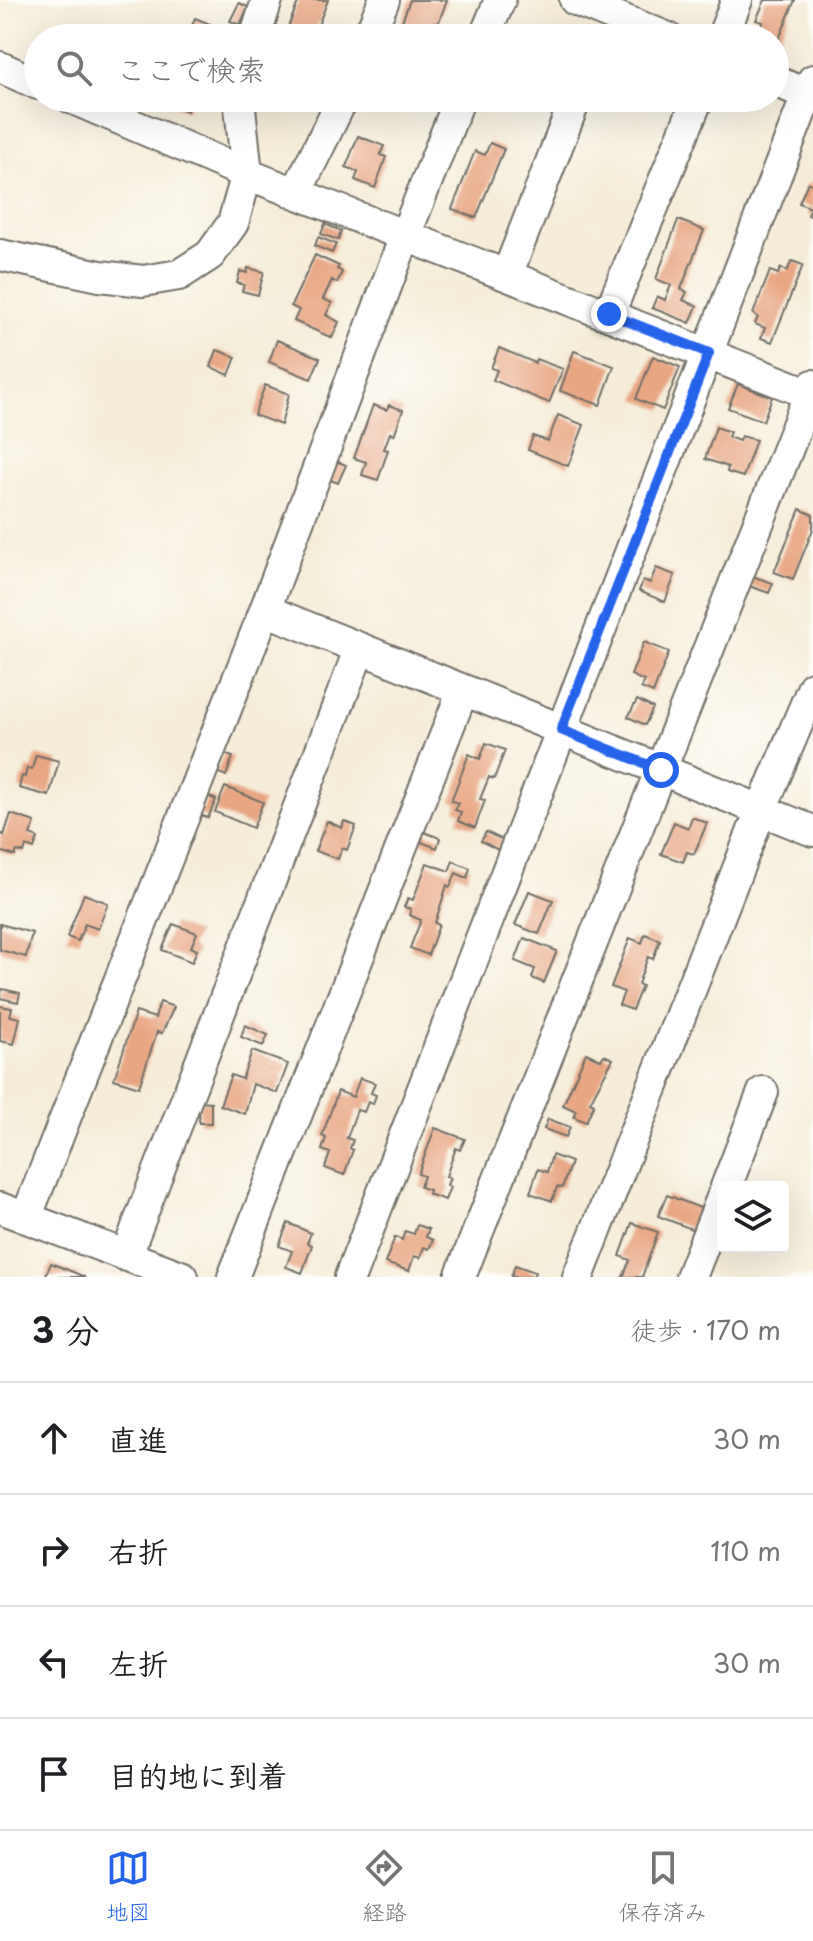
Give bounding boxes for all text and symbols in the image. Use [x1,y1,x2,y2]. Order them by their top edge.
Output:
search box [24,24,789,112]
icon: search [52,46,96,90]
text: ここで検索 [116,46,266,91]
route end [591,296,627,332]
route start [643,752,679,788]
map controls [717,1181,789,1253]
button: layers [717,1181,789,1253]
text: 3 分 [32,1303,99,1355]
text: 徒歩 · 170 m [631,1310,781,1349]
icon: ahead [32,1416,76,1460]
text: 直進 [108,1416,168,1461]
text: 30 m [713,1419,781,1458]
icon: right [32,1528,76,1572]
text: 右折 [108,1528,168,1573]
text: 110 m [710,1531,781,1570]
icon: left [32,1640,76,1684]
text: 左折 [108,1640,168,1685]
text: 30 m [713,1643,781,1682]
icon: arrive [32,1752,76,1796]
text: 目的地に到着 [108,1752,288,1797]
tab: 地図 [106,1846,150,1927]
tab: 経路 [362,1846,407,1927]
tab: 保存済み [619,1846,707,1927]

